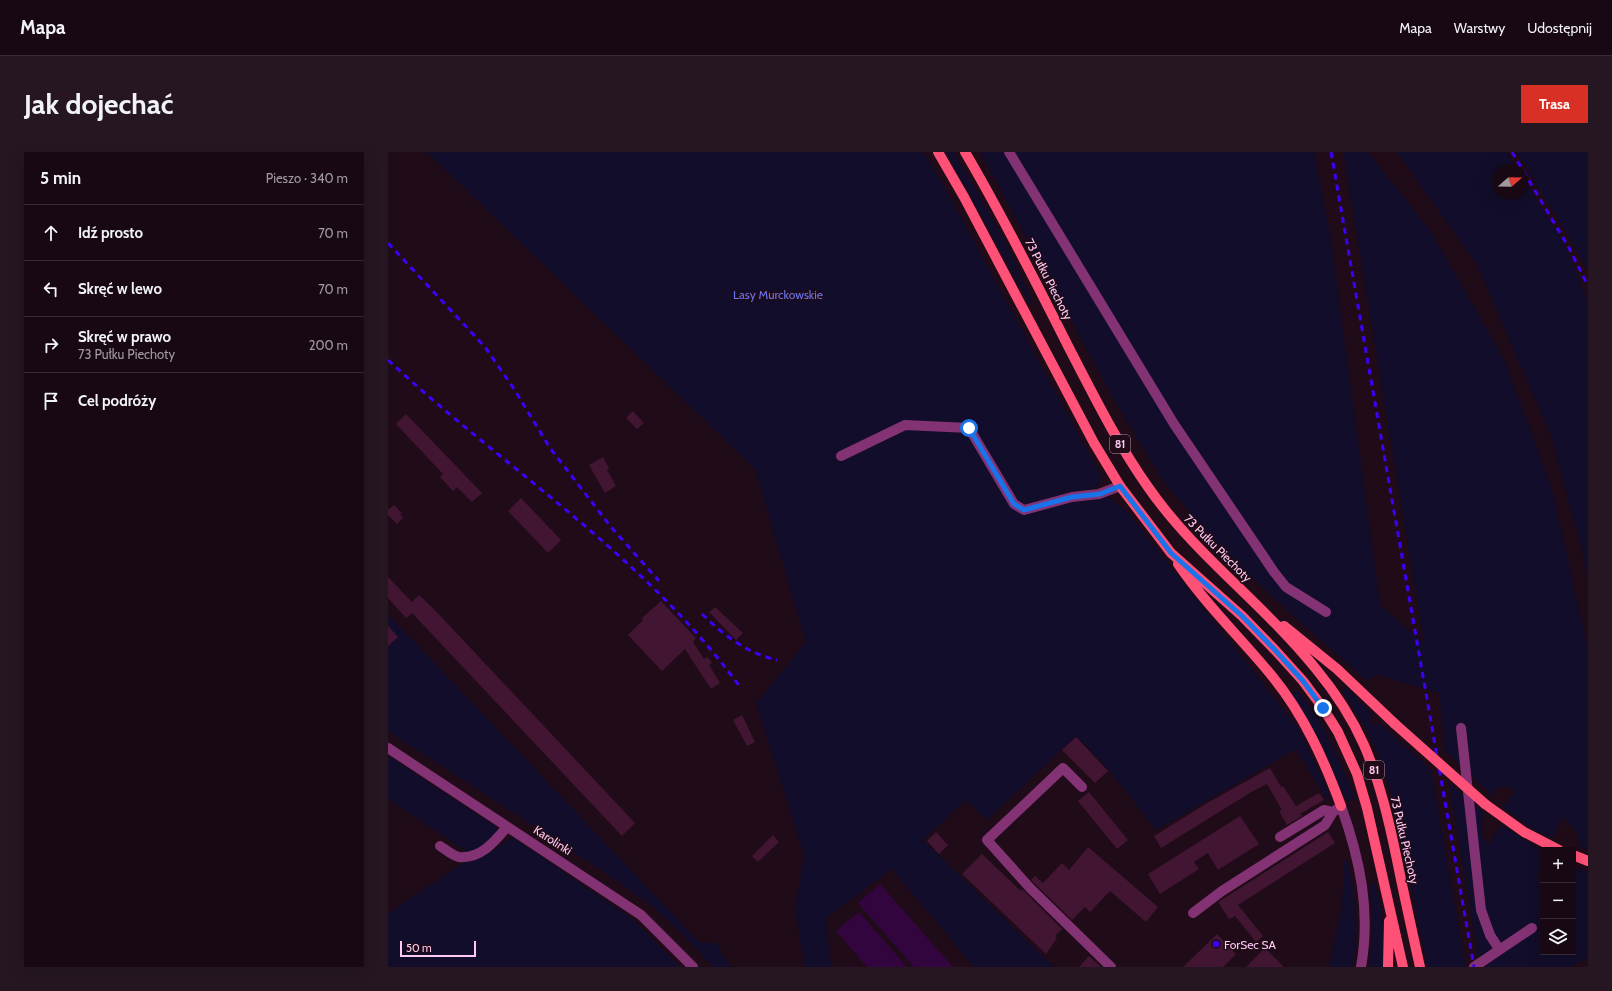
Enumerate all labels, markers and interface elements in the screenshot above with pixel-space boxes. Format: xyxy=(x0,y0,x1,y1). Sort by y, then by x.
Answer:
text: Mapa xyxy=(20,16,66,39)
text: Mapa xyxy=(1399,19,1432,37)
text: Warstwy xyxy=(1454,19,1505,37)
text: Udostępnij xyxy=(1527,19,1592,37)
button: Trasa xyxy=(1521,85,1588,123)
text: Jak dojechać xyxy=(24,87,173,121)
north arrow xyxy=(1492,164,1528,200)
text: 5 min xyxy=(40,168,81,188)
text: Pieszo · 340 m xyxy=(266,170,348,186)
icon: ahead xyxy=(40,222,62,244)
text: Idź prosto xyxy=(78,224,143,242)
text: 70 m xyxy=(318,225,348,241)
street label: 73 Pułku Piechoty xyxy=(1022,236,1076,322)
icon: left xyxy=(40,278,62,300)
text: Skręć w lewo xyxy=(78,280,162,298)
text: 70 m xyxy=(318,281,348,297)
park label: Lasy Murckowskie xyxy=(733,287,823,302)
text: Skręć w prawo xyxy=(78,328,171,346)
icon: right xyxy=(40,334,62,356)
text: 200 m xyxy=(309,337,348,353)
text: 73 Pułku Piechoty xyxy=(78,346,175,362)
icon: arrive xyxy=(40,390,62,412)
text: Cel podróży xyxy=(78,392,156,410)
route start xyxy=(960,419,978,437)
road number: 81 xyxy=(1110,435,1130,453)
street label: 73 Pułku Piechoty xyxy=(1181,511,1255,585)
route end xyxy=(1314,699,1332,717)
road number: 81 xyxy=(1364,761,1384,779)
street label: 73 Pułku Piechoty xyxy=(1388,795,1422,885)
street label: Karolinki xyxy=(531,822,575,858)
map controls xyxy=(1540,847,1576,955)
button: + xyxy=(1540,847,1576,883)
button: − xyxy=(1540,883,1576,919)
button: layers xyxy=(1540,919,1576,955)
place label: ForSec SA xyxy=(1224,937,1276,952)
scale bar xyxy=(400,939,476,958)
marker: ForSec SA xyxy=(1211,939,1221,949)
text: 50 m xyxy=(406,941,432,955)

